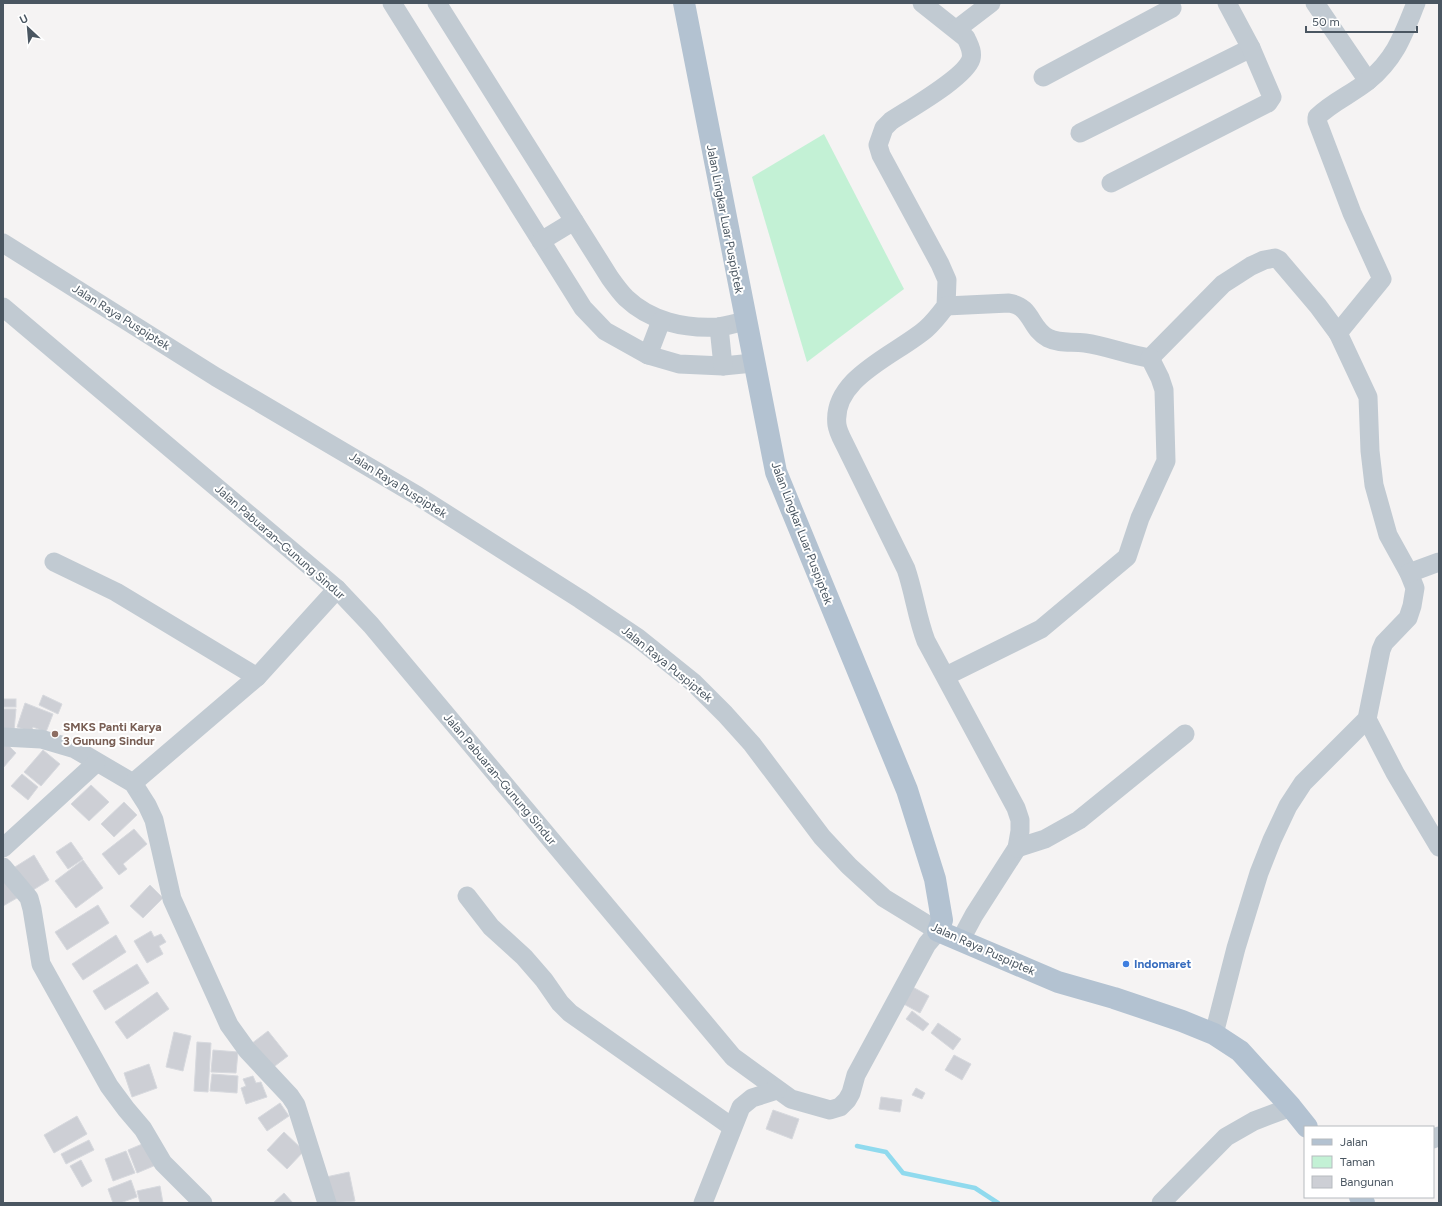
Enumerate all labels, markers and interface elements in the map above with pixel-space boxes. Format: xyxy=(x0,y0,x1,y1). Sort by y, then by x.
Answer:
north arrow xyxy=(8,8,48,48)
scale bar xyxy=(1306,8,1417,34)
text: U xyxy=(18,12,30,27)
text: 50 m xyxy=(1312,15,1340,29)
street label: Jalan Lingkar Luar Puspiptek xyxy=(704,143,746,295)
street label: Jalan Raya Puspiptek xyxy=(70,281,173,353)
street label: Jalan Raya Puspiptek xyxy=(347,449,450,521)
street label: Jalan Lingkar Luar Puspiptek xyxy=(768,460,836,606)
street label: Jalan Pabuaran–Gunung Sindur xyxy=(212,482,348,602)
street label: Jalan Raya Puspiptek xyxy=(619,623,715,705)
street label: Jalan Pabuaran–Gunung Sindur xyxy=(441,710,559,848)
place label: SMKS Panti Karya 3 Gunung Sindur xyxy=(63,720,162,748)
marker: SMKS Panti Karya 3 Gunung Sindur xyxy=(50,729,60,739)
street label: Jalan Raya Puspiptek xyxy=(929,920,1037,978)
place label: Indomaret xyxy=(1134,957,1191,971)
marker: Indomaret xyxy=(1121,959,1131,969)
legend xyxy=(1304,1126,1434,1198)
text: Jalan xyxy=(1340,1135,1368,1149)
text: Taman xyxy=(1340,1155,1375,1169)
text: Bangunan xyxy=(1340,1175,1394,1189)

